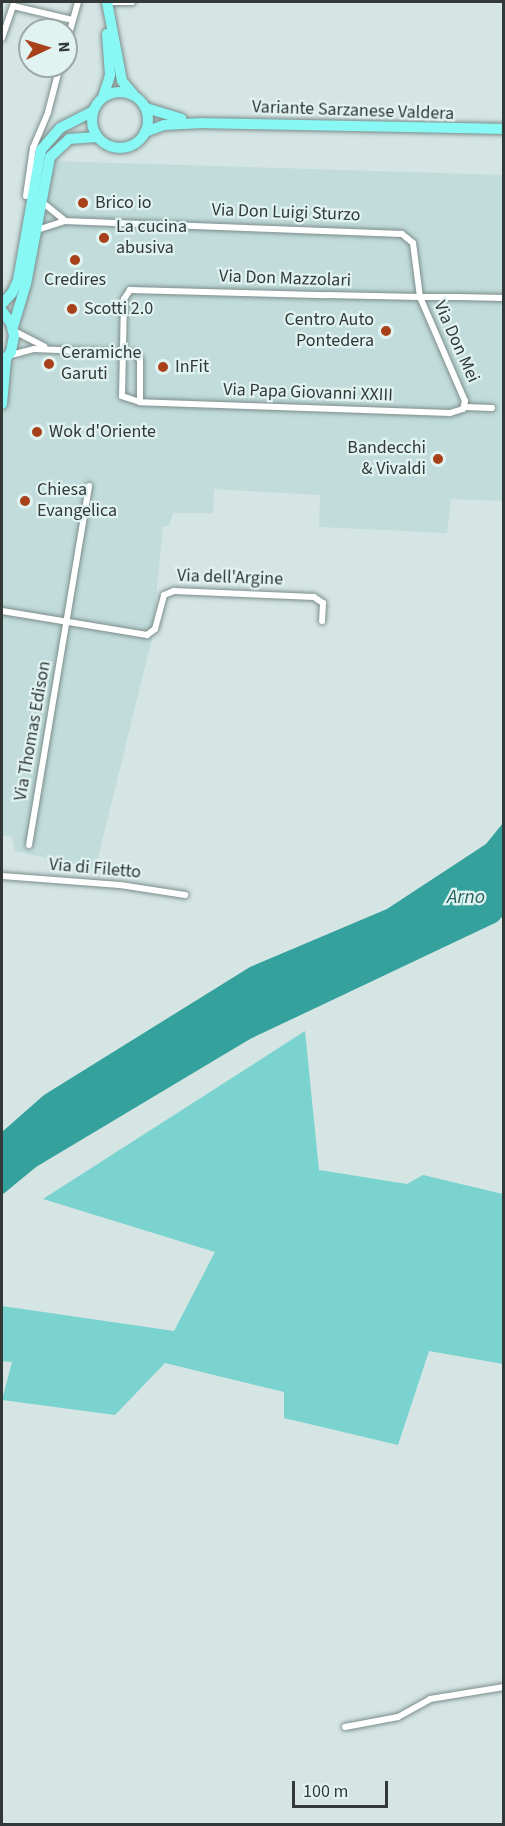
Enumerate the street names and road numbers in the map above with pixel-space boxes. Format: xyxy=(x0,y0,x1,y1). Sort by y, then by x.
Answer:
street label: Variante Sarzanese Valdera xyxy=(252,97,454,125)
street label: Via Don Luigi Sturzo xyxy=(211,200,361,226)
street label: Via Don Mazzolari xyxy=(219,266,351,292)
street label: Via Don Mei xyxy=(428,298,484,386)
street label: Via Papa Giovanni XXIII xyxy=(223,379,393,407)
street label: Via dell'Argine xyxy=(177,565,283,591)
street label: Via Thomas Edison xyxy=(10,659,56,803)
street label: Via di Filetto xyxy=(48,854,142,884)

